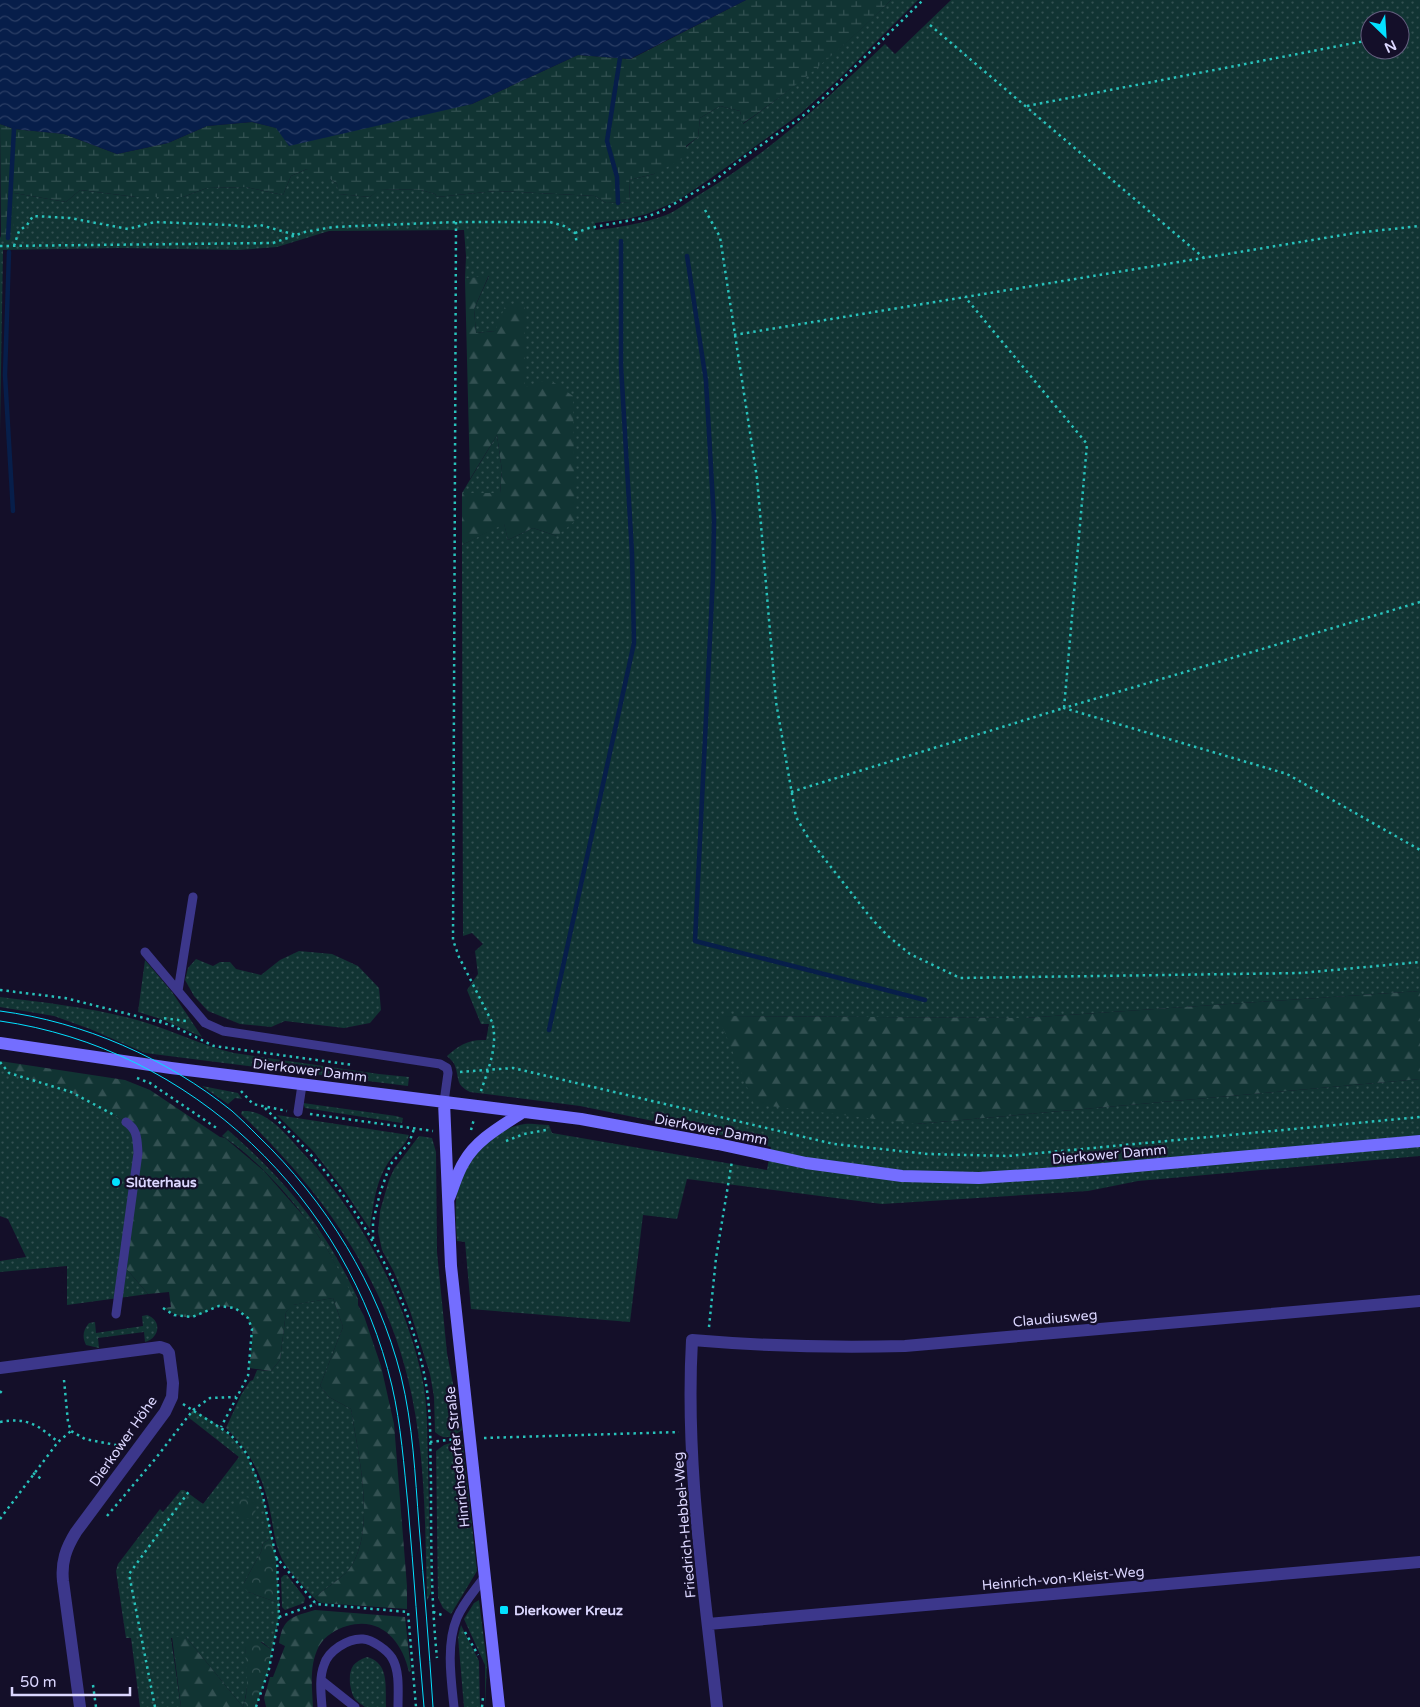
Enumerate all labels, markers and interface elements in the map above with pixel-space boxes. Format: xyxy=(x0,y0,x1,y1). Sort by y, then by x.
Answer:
north arrow xyxy=(1360,10,1410,60)
text: N xyxy=(1382,36,1399,56)
street label: Dierkower Damm xyxy=(252,1055,368,1086)
street label: Dierkower Damm xyxy=(653,1110,769,1149)
street label: Dierkower Damm xyxy=(1051,1141,1167,1168)
place label: Slüterhaus xyxy=(126,1174,197,1191)
marker: Slüterhaus xyxy=(110,1176,122,1188)
street label: Claudiusweg xyxy=(1012,1306,1098,1331)
street label: Hinrichsdorfer Straße xyxy=(442,1385,473,1528)
street label: Dierkower Höhe xyxy=(86,1393,161,1490)
street label: Friedrich-Hebbel-Weg xyxy=(670,1451,699,1599)
street label: Heinrich-von-Kleist-Weg xyxy=(981,1563,1145,1594)
place label: Dierkower Kreuz xyxy=(514,1602,623,1619)
marker: Dierkower Kreuz xyxy=(498,1604,510,1616)
scale bar xyxy=(12,1664,130,1696)
text: 50 m xyxy=(20,1673,57,1691)

